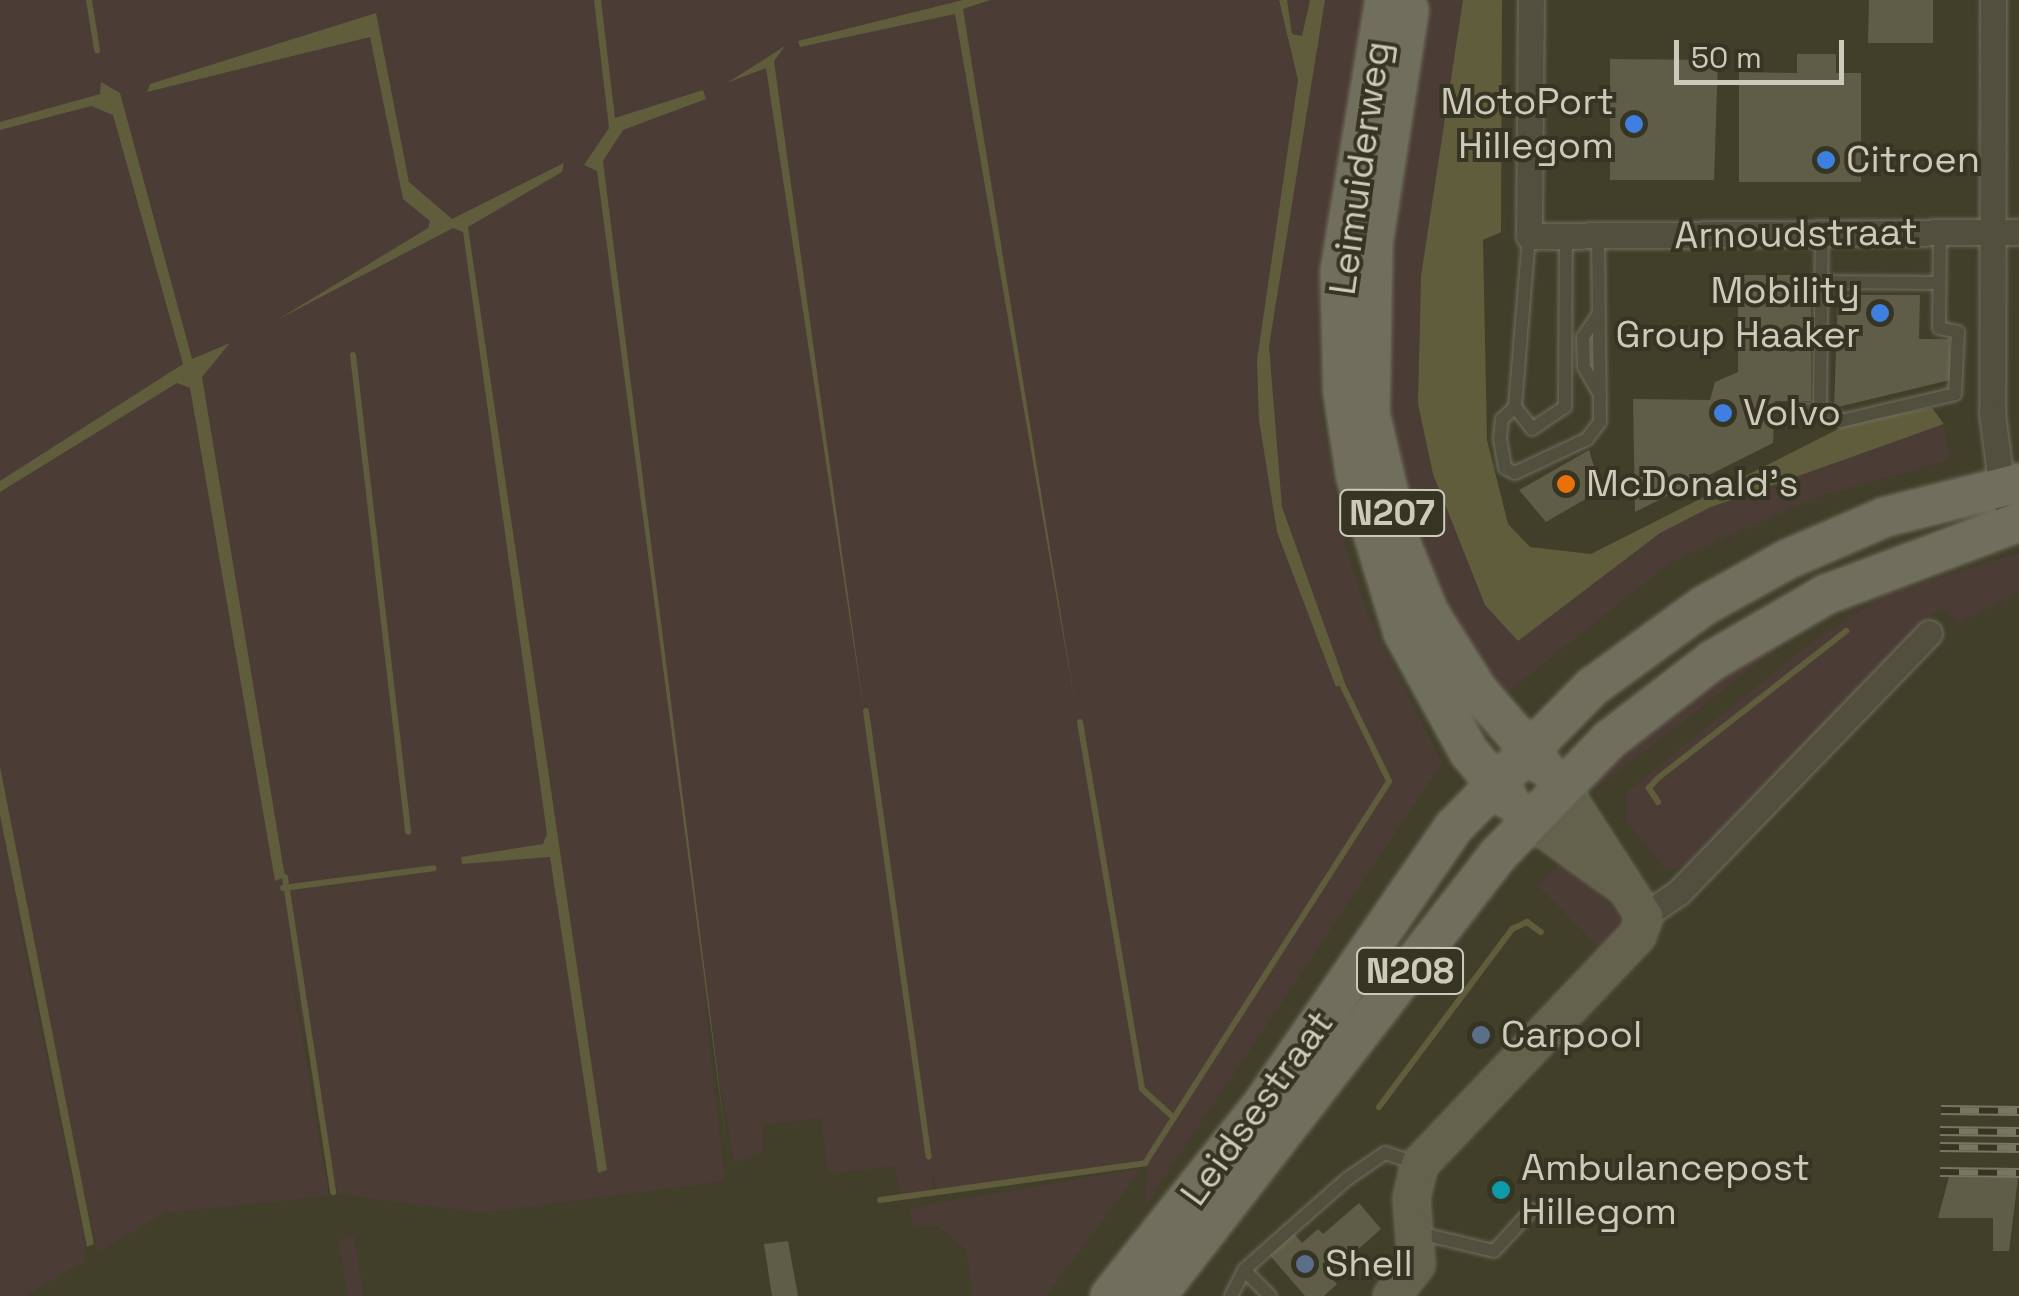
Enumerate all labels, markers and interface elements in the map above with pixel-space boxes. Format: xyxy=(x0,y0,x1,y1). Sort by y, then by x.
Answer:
scale bar xyxy=(1679,20,1849,82)
street label: Leimuiderweg xyxy=(1320,38,1400,298)
text: 50 m xyxy=(1691,38,1762,77)
place label: MotoPort Hillegom xyxy=(1441,79,1614,168)
marker: MotoPort Hillegom xyxy=(1623,113,1645,135)
place label: Citroen xyxy=(1846,137,1980,183)
marker: Citroen xyxy=(1815,149,1837,171)
street label: Arnoudstraat xyxy=(1674,209,1918,259)
place label: Mobility Group Haaker xyxy=(1615,268,1860,358)
marker: Mobility Group Haaker xyxy=(1869,302,1891,324)
place label: Volvo xyxy=(1743,390,1841,436)
marker: Volvo xyxy=(1712,402,1734,424)
place label: McDonald's xyxy=(1586,461,1799,507)
marker: McDonald's xyxy=(1555,473,1577,495)
road number: N207 xyxy=(1337,483,1447,543)
road number: N208 xyxy=(1355,941,1465,1001)
street label: Leidsestraat xyxy=(1171,1002,1343,1214)
place label: Carpool xyxy=(1501,1012,1642,1058)
marker: Carpool xyxy=(1470,1024,1492,1046)
place label: Ambulancepost Hillegom xyxy=(1521,1145,1810,1234)
marker: Ambulancepost Hillegom xyxy=(1490,1179,1512,1201)
place label: Shell xyxy=(1325,1241,1413,1287)
marker: Shell xyxy=(1294,1253,1316,1275)

